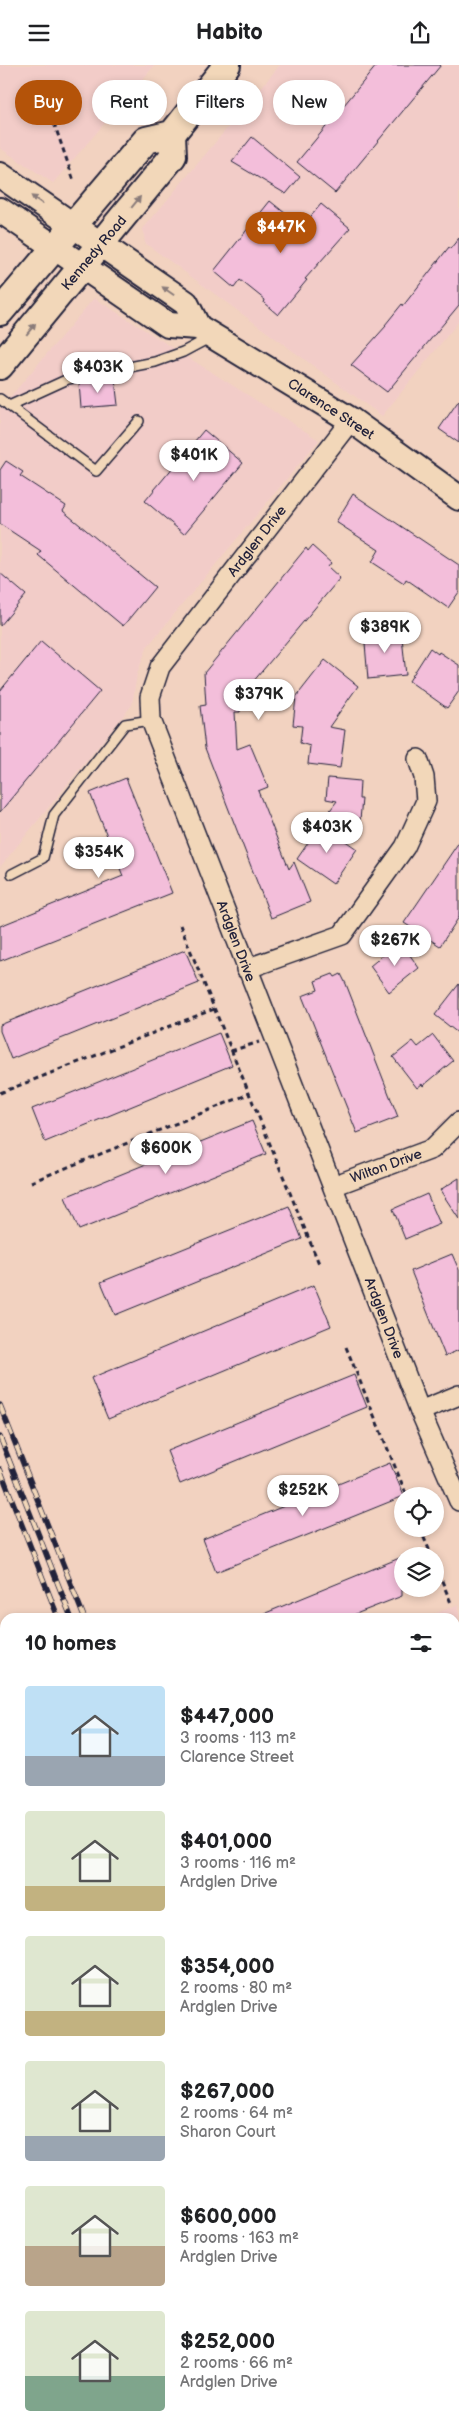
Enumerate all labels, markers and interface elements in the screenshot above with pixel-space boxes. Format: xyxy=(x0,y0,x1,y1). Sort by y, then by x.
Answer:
icon: menu xyxy=(25,19,53,47)
text: Habito xyxy=(196,19,263,46)
icon: share xyxy=(406,19,434,47)
chip: Buy xyxy=(15,80,82,125)
chip: Rent xyxy=(92,80,167,125)
chip: Filters xyxy=(177,80,263,125)
chip: New xyxy=(273,80,345,125)
one-way arrow xyxy=(30,195,43,205)
one-way arrow xyxy=(130,196,141,209)
pin: $447K xyxy=(246,211,316,254)
street label: Kennedy Road xyxy=(58,212,130,294)
text: $447K xyxy=(256,218,306,237)
one-way arrow xyxy=(161,286,175,296)
one-way arrow xyxy=(25,323,37,335)
pin: $403K xyxy=(63,351,133,394)
text: $403K xyxy=(73,358,123,377)
street label: Clarence Street xyxy=(285,375,378,444)
pin: $401K xyxy=(159,439,229,482)
text: $401K xyxy=(170,446,218,465)
street label: Ardglen Drive xyxy=(224,502,290,580)
pin: $389K xyxy=(350,611,420,654)
text: $389K xyxy=(360,618,410,637)
pin: $379K xyxy=(224,679,294,721)
text: $379K xyxy=(235,685,283,704)
pin: $403K xyxy=(292,811,362,854)
text: $403K xyxy=(302,818,352,837)
pin: $354K xyxy=(64,837,134,879)
text: $354K xyxy=(74,843,124,862)
street label: Ardglen Drive xyxy=(213,898,259,984)
pin: $267K xyxy=(360,925,430,967)
text: $267K xyxy=(370,931,420,950)
pin: $600K xyxy=(131,1133,201,1175)
text: $600K xyxy=(140,1139,192,1158)
street label: Wilton Drive xyxy=(348,1145,424,1187)
street label: Ardglen Drive xyxy=(361,1275,407,1361)
pin: $252K xyxy=(268,1475,338,1517)
text: $252K xyxy=(278,1481,328,1500)
map controls xyxy=(394,1487,444,1597)
button: locate xyxy=(394,1487,444,1537)
button: layers xyxy=(394,1547,444,1597)
icon: filters xyxy=(407,1629,435,1657)
text: 10 homes xyxy=(25,1631,116,1656)
text: $447,000 xyxy=(180,1704,274,1729)
icon: home xyxy=(65,1706,125,1766)
text: 3 rooms · 113 m² xyxy=(180,1729,296,1748)
text: Clarence Street xyxy=(180,1748,294,1767)
text: $401,000 xyxy=(180,1829,272,1854)
icon: home xyxy=(65,1831,125,1891)
text: 3 rooms · 116 m² xyxy=(180,1854,296,1873)
text: Ardglen Drive xyxy=(180,1873,278,1892)
text: $354,000 xyxy=(180,1954,275,1979)
icon: home xyxy=(65,1956,125,2016)
text: 2 rooms · 80 m² xyxy=(180,1979,292,1998)
text: Ardglen Drive xyxy=(180,1998,278,2017)
text: $267,000 xyxy=(180,2079,275,2104)
icon: home xyxy=(65,2081,125,2141)
text: 2 rooms · 64 m² xyxy=(180,2104,293,2123)
text: Sharon Court xyxy=(180,2123,276,2142)
text: $600,000 xyxy=(180,2204,277,2229)
icon: home xyxy=(65,2206,125,2266)
text: 5 rooms · 163 m² xyxy=(180,2229,299,2248)
text: Ardglen Drive xyxy=(180,2248,278,2267)
text: $252,000 xyxy=(180,2329,275,2354)
icon: home xyxy=(65,2331,125,2391)
text: 2 rooms · 66 m² xyxy=(180,2354,293,2373)
text: Ardglen Drive xyxy=(180,2373,278,2392)

